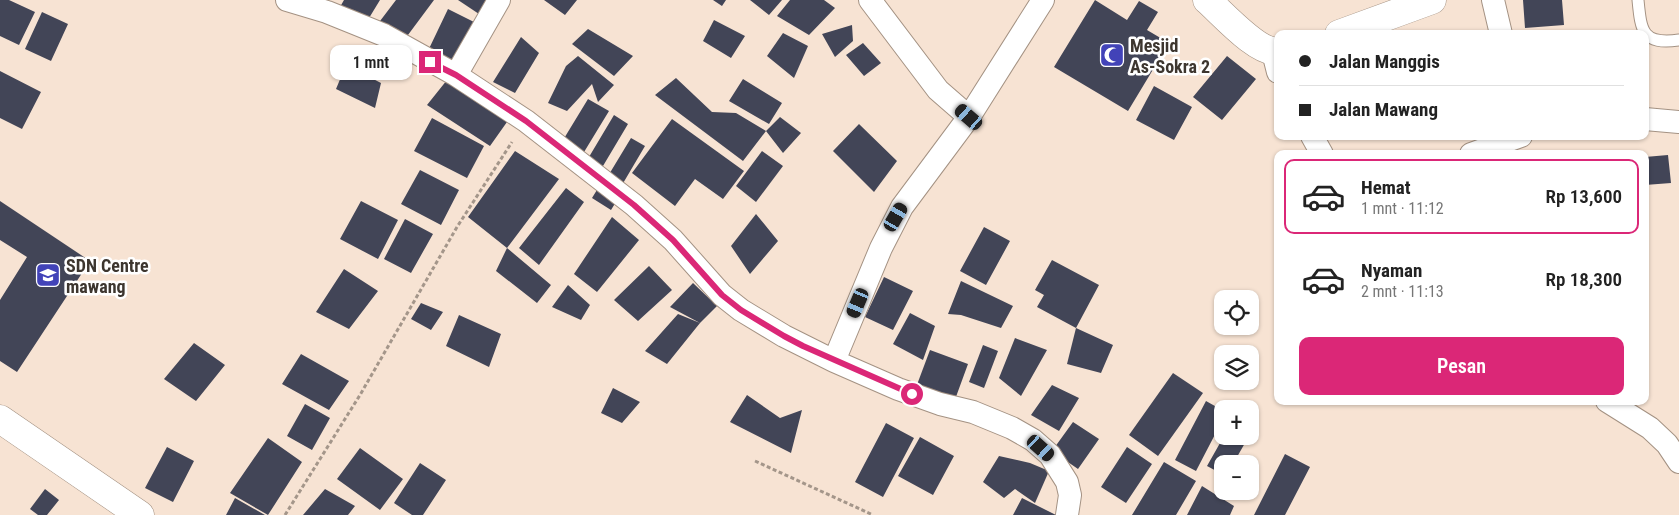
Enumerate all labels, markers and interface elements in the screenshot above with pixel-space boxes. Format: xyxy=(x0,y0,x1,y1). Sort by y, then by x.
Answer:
place label: Mesjid As-Sokra 2 xyxy=(1130,35,1210,77)
mosque icon: Mesjid As-Sokra 2 xyxy=(1099,42,1125,68)
callout: 1 mnt xyxy=(330,44,412,80)
text: Jalan Manggis xyxy=(1329,50,1440,73)
route end xyxy=(419,51,441,73)
text: 1 mnt xyxy=(353,53,389,72)
text: Jalan Mawang xyxy=(1329,98,1438,121)
car xyxy=(952,101,985,133)
icon: car xyxy=(1301,174,1346,219)
text: Hemat xyxy=(1361,176,1411,199)
text: Rp 13,600 xyxy=(1546,185,1622,208)
text: 1 mnt · 11:12 xyxy=(1361,199,1444,218)
car xyxy=(882,200,909,234)
place label: SDN Centre mawang xyxy=(66,255,149,297)
icon: car xyxy=(1301,257,1346,302)
text: Nyaman xyxy=(1361,259,1422,282)
school or university icon: SDN Centre mawang xyxy=(35,262,61,288)
text: Rp 18,300 xyxy=(1546,268,1622,291)
text: 2 mnt · 11:13 xyxy=(1361,282,1444,301)
car xyxy=(845,286,870,320)
map controls xyxy=(1214,290,1259,500)
button: locate xyxy=(1214,290,1259,335)
button: Pesan xyxy=(1299,337,1624,395)
button: layers xyxy=(1214,345,1259,390)
route start xyxy=(901,383,923,405)
button: + xyxy=(1214,400,1259,445)
car xyxy=(1024,432,1057,464)
button: − xyxy=(1214,455,1259,500)

